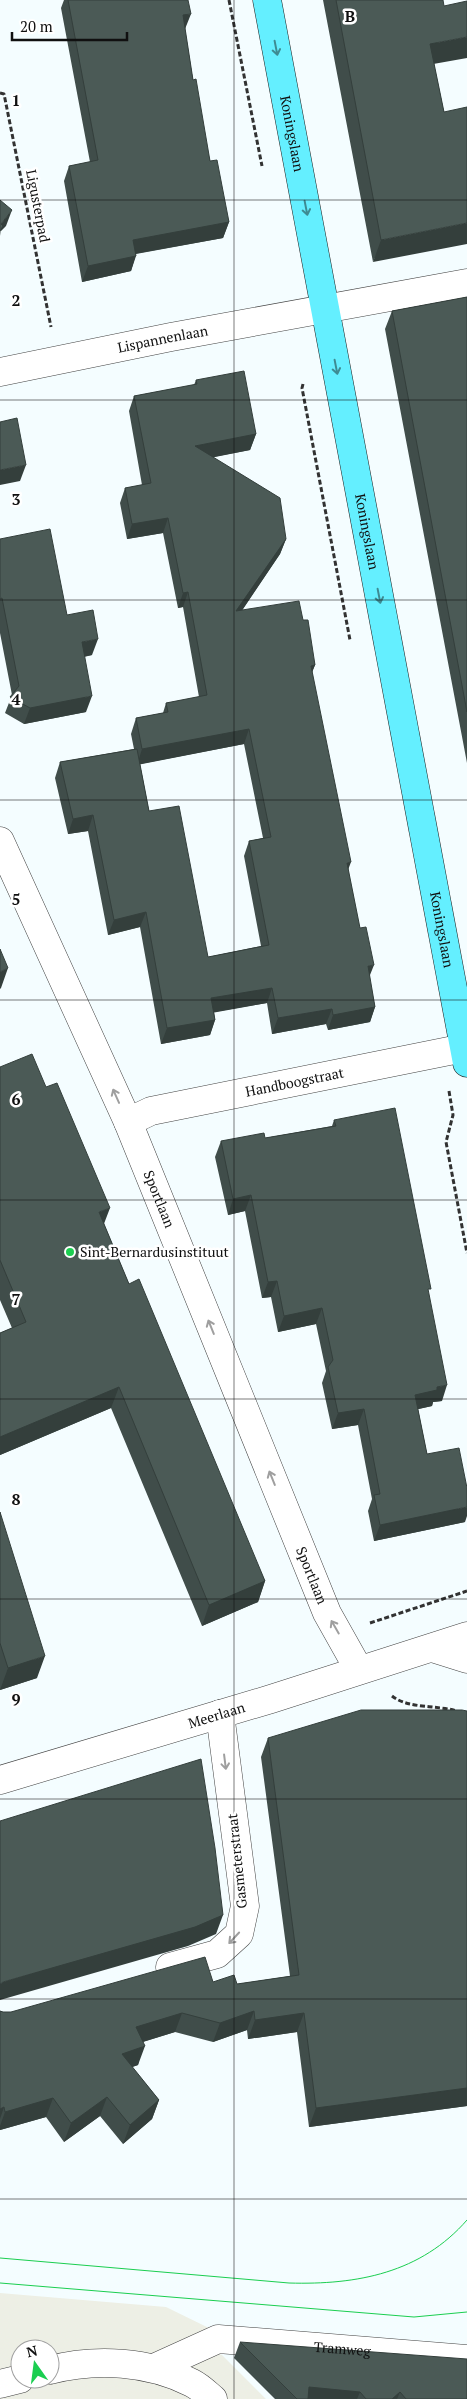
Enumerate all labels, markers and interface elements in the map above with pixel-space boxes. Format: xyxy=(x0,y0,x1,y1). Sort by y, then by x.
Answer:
text: B xyxy=(345,5,355,27)
scale bar xyxy=(12,10,128,42)
text: 20 m xyxy=(20,16,53,36)
one-way arrow xyxy=(272,39,281,55)
text: 1 xyxy=(11,89,21,111)
street label: Koningslaan xyxy=(276,94,309,174)
street label: Ligusterpad xyxy=(22,168,55,244)
one-way arrow xyxy=(302,199,312,215)
text: 2 xyxy=(11,289,21,311)
street label: Lispannenlaan xyxy=(116,320,210,357)
one-way arrow xyxy=(332,359,342,375)
text: 3 xyxy=(11,488,21,510)
street label: Koningslaan xyxy=(351,492,384,572)
one-way arrow xyxy=(375,587,385,603)
text: 4 xyxy=(11,688,21,710)
text: 5 xyxy=(11,888,21,910)
street label: Koningslaan xyxy=(426,890,459,970)
street label: Handboogstraat xyxy=(244,1062,346,1101)
text: 6 xyxy=(11,1088,21,1110)
one-way arrow xyxy=(111,1089,120,1104)
street label: Sportlaan xyxy=(140,1167,180,1231)
place label: Sint-Bernardusinstituut xyxy=(80,1242,230,1261)
marker: Sint-Bernardusinstituut xyxy=(64,1246,76,1258)
text: 7 xyxy=(11,1288,21,1310)
one-way arrow xyxy=(206,1320,215,1335)
one-way arrow xyxy=(266,1471,276,1486)
text: 8 xyxy=(11,1488,21,1510)
street label: Sportlaan xyxy=(292,1544,333,1607)
one-way arrow xyxy=(329,1621,339,1635)
text: 9 xyxy=(11,1688,21,1710)
street label: Meerlaan xyxy=(186,1697,248,1732)
one-way arrow xyxy=(221,1754,231,1770)
street label: Gasmeterstraat xyxy=(222,1812,251,1910)
one-way arrow xyxy=(228,1931,239,1944)
street label: Tramweg xyxy=(313,2337,372,2360)
north arrow xyxy=(10,2339,60,2389)
text: N xyxy=(24,2340,40,2361)

